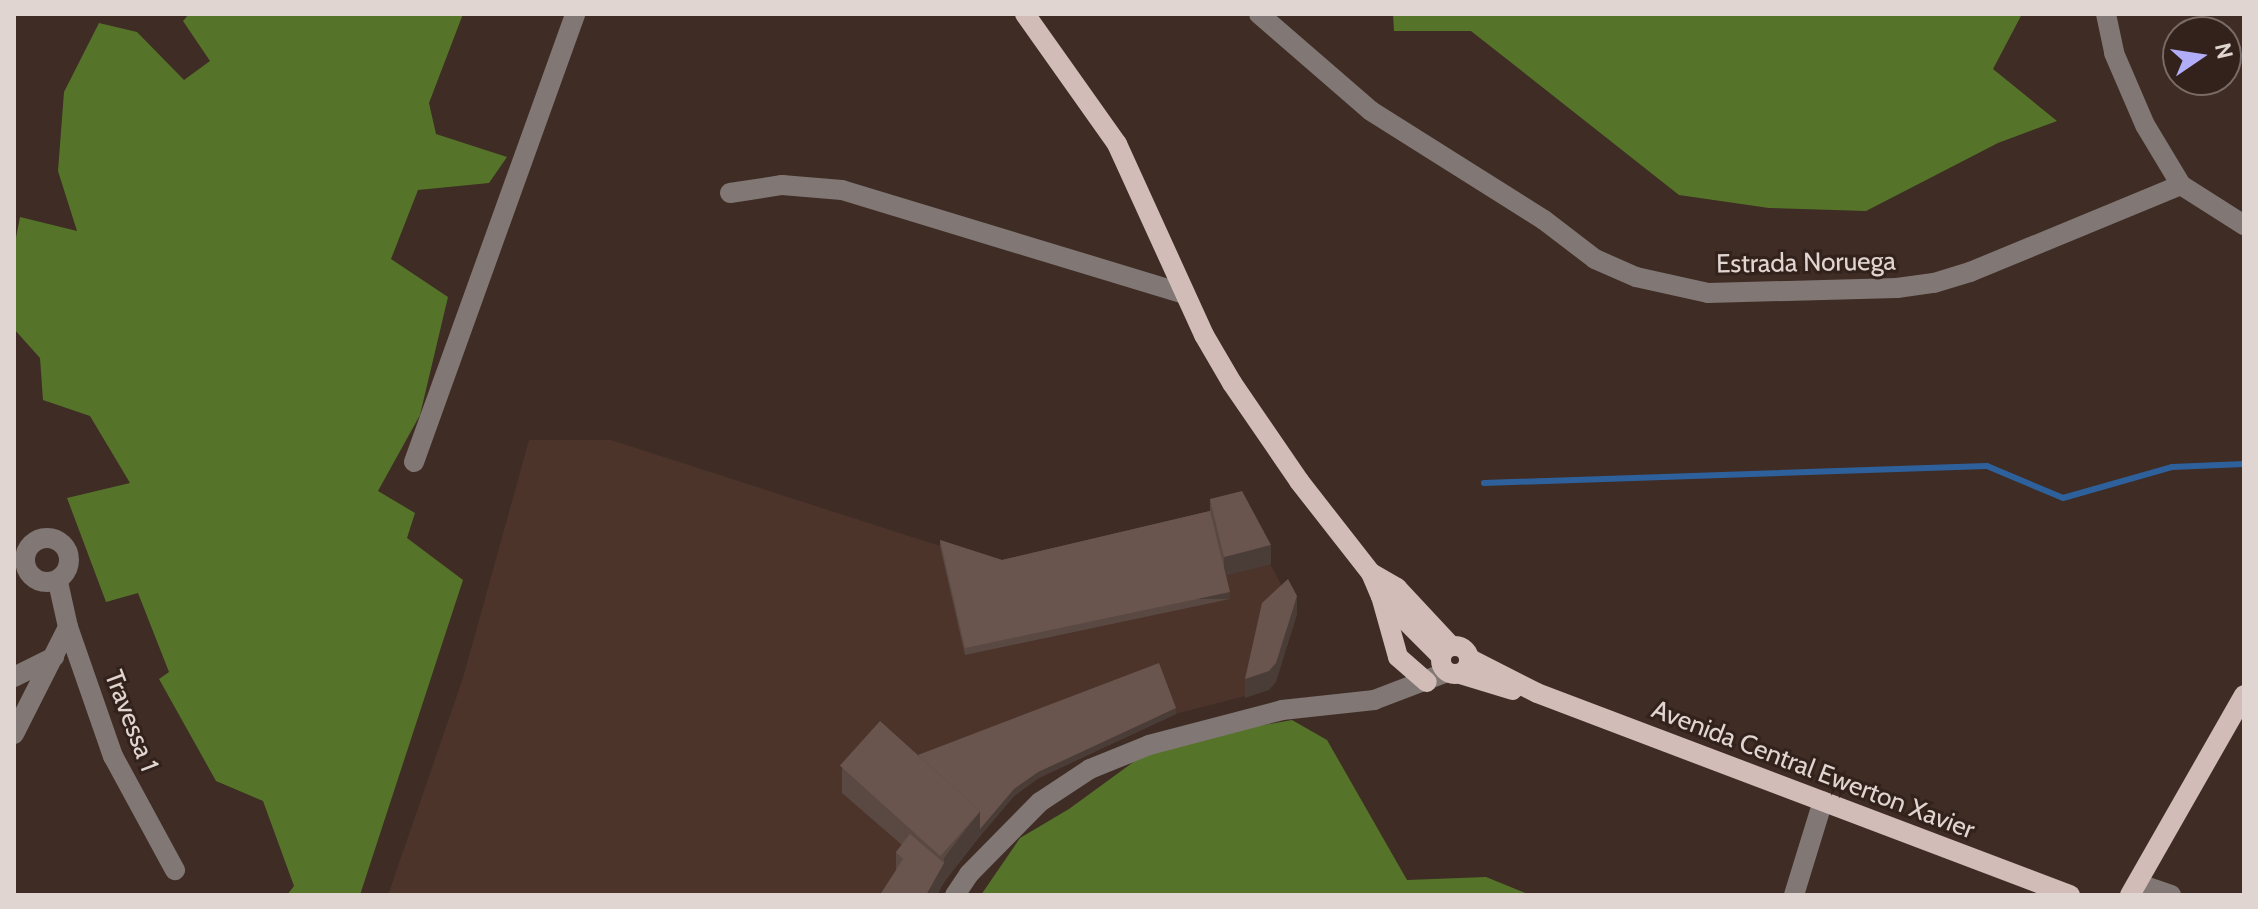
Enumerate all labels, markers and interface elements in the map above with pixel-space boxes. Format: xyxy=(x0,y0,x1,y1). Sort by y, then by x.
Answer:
north arrow xyxy=(2162,16,2242,96)
text: N xyxy=(2209,40,2239,62)
street label: Estrada Noruega xyxy=(1716,246,1896,280)
street label: Travessa 1 xyxy=(97,666,165,776)
street label: Avenida Central Ewerton Xavier xyxy=(1647,694,1979,846)

